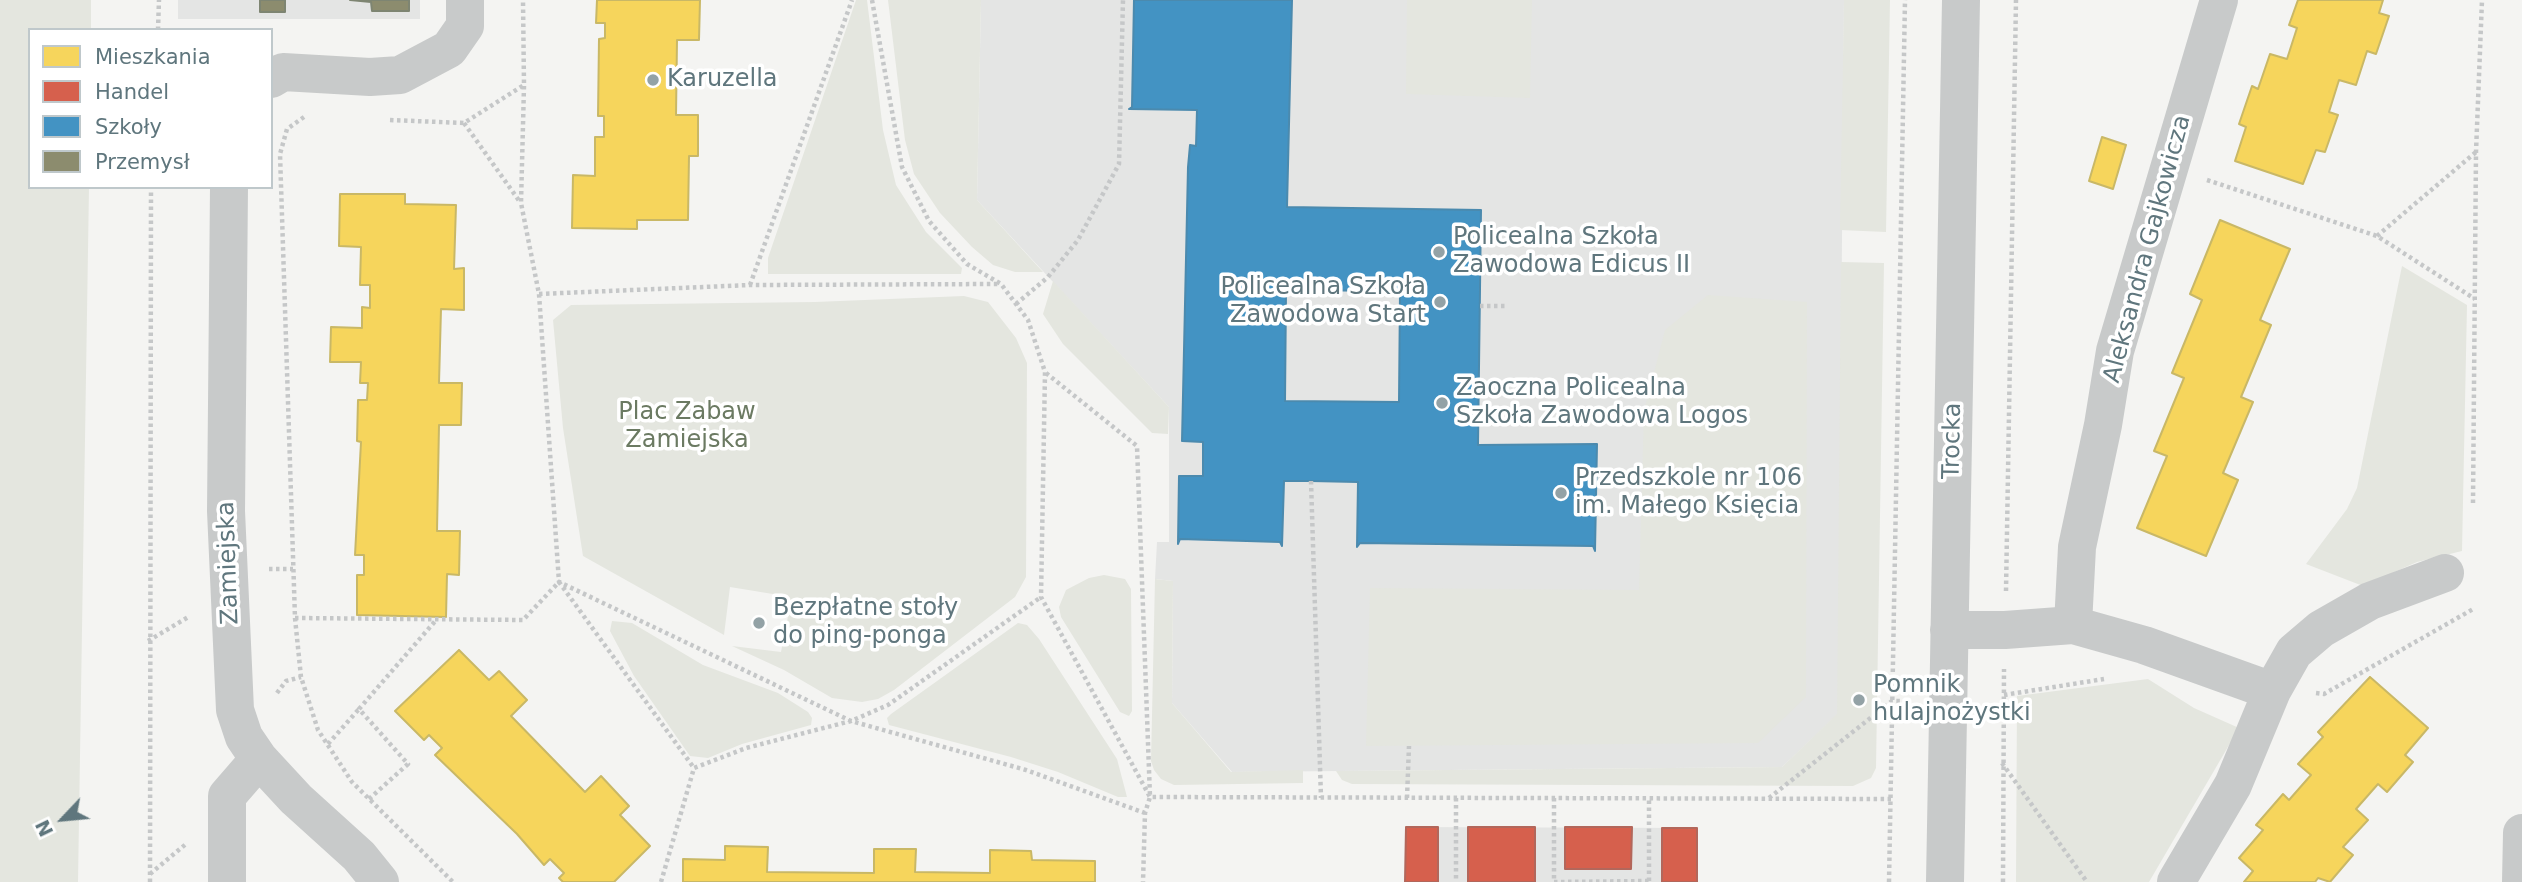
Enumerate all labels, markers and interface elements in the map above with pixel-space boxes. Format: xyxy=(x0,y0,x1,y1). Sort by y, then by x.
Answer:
legend xyxy=(28,28,273,189)
text: Mieszkania xyxy=(95,45,211,69)
place label: Karuzella xyxy=(667,66,778,94)
marker: Karuzella xyxy=(645,72,661,88)
text: Handel xyxy=(95,80,169,104)
street label: Aleksandra Gajkowicza xyxy=(2098,112,2198,386)
text: Szkoły xyxy=(95,115,162,139)
text: Przemysł xyxy=(95,150,190,174)
place label: Policealna Szkoła Zawodowa Edicus II xyxy=(1453,224,1690,280)
marker: Policealna Szkoła Zawodowa Edicus II xyxy=(1431,244,1447,260)
place label: Policealna Szkoła Zawodowa Start xyxy=(1220,274,1426,330)
marker: Policealna Szkoła Zawodowa Start xyxy=(1432,294,1448,310)
place label: Zaoczna Policealna Szkoła Zawodowa Logos xyxy=(1456,375,1748,431)
marker: Zaoczna Policealna Szkoła Zawodowa Logos xyxy=(1434,395,1450,411)
park label: Plac Zabaw Zamiejska xyxy=(618,399,756,455)
street label: Trocka xyxy=(1938,402,1968,480)
place label: Przedszkole nr 106 im. Małego Księcia xyxy=(1575,465,1802,521)
marker: Przedszkole nr 106 im. Małego Księcia xyxy=(1553,485,1569,501)
street label: Zamiejska xyxy=(212,501,246,625)
place label: Bezpłatne stoły do ping-ponga xyxy=(773,595,958,651)
marker: Bezpłatne stoły do ping-ponga xyxy=(751,615,767,631)
place label: Pomnik hulajnożystki xyxy=(1873,672,2031,728)
marker: Pomnik hulajnożystki xyxy=(1851,692,1867,708)
north arrow xyxy=(28,784,98,854)
text: N xyxy=(31,816,57,840)

